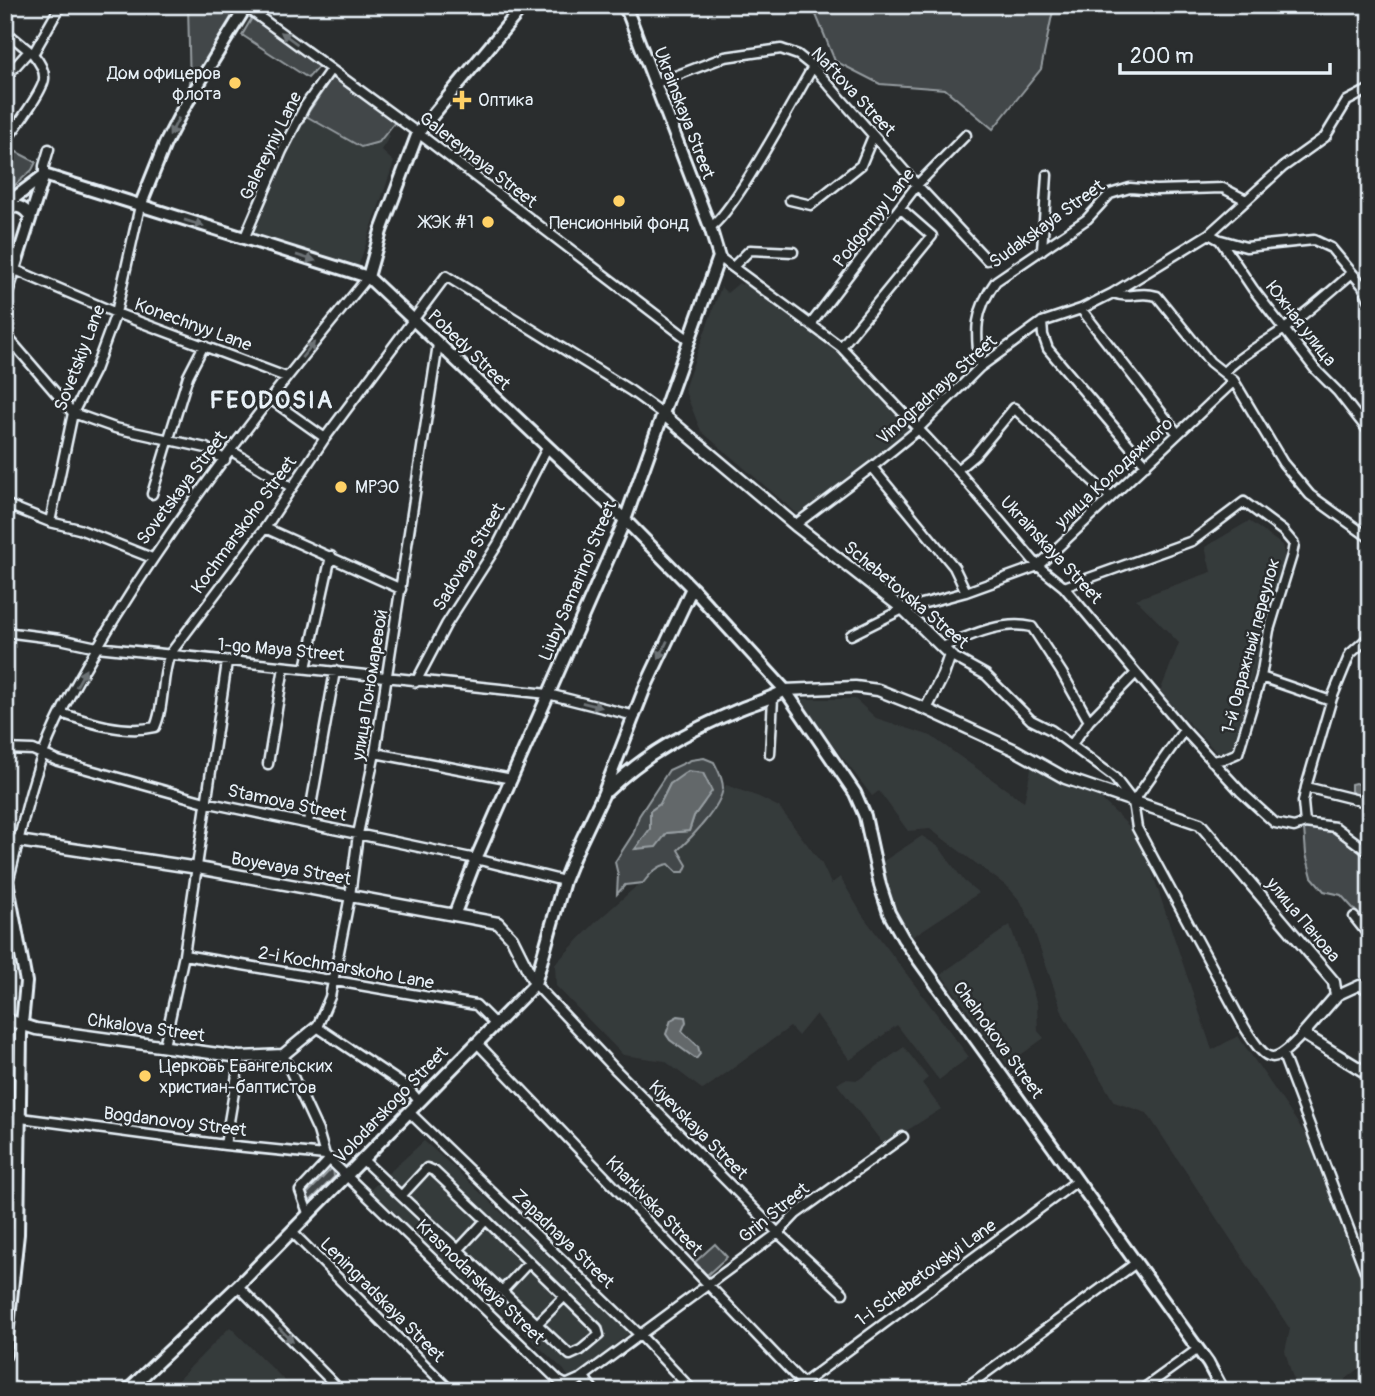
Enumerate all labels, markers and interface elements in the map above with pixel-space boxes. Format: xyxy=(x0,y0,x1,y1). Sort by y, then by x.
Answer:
one-way arrow xyxy=(279,31,298,45)
scale bar xyxy=(1120,32,1330,76)
street label: Naftova Street xyxy=(806,42,901,142)
text: 200 m xyxy=(1130,43,1194,70)
street label: Ukrainskaya Street xyxy=(648,44,720,183)
place label: Дом офицеров флота xyxy=(106,62,221,106)
marker: Дом офицеров флота xyxy=(227,75,243,91)
street label: Galereyniy Lane xyxy=(235,88,307,204)
place label: Оптика xyxy=(478,89,533,112)
marker: Оптика xyxy=(452,90,472,110)
street label: Galereynaya Street xyxy=(414,107,542,214)
one-way arrow xyxy=(168,117,179,137)
street label: Podgornyy Lane xyxy=(828,164,920,272)
street label: Sudakskaya Street xyxy=(985,174,1110,274)
marker: Пенсионный фонд xyxy=(611,193,627,209)
place label: ЖЭК #1 xyxy=(417,211,474,234)
place label: Пенсионный фонд xyxy=(549,212,689,235)
marker: ЖЭК #1 xyxy=(480,214,496,230)
one-way arrow xyxy=(184,219,205,229)
one-way arrow xyxy=(295,253,316,264)
street label: Южная улица xyxy=(1261,277,1341,371)
street label: Konechnyy Lane xyxy=(131,293,255,357)
street label: Sovetskiy Lane xyxy=(49,302,111,414)
street label: Pobedy Street xyxy=(423,305,516,396)
street label: Vinogradnaya Street xyxy=(872,329,1002,450)
one-way arrow xyxy=(300,342,315,359)
district label: FEODOSIA xyxy=(210,386,334,415)
street label: улица Колодяжного xyxy=(1049,412,1178,534)
street label: Sovetskaya Street xyxy=(132,426,233,550)
street label: Kochmarskoho Street xyxy=(186,451,302,598)
place label: МРЭО xyxy=(355,476,399,499)
marker: МРЭО xyxy=(333,479,349,495)
street label: Ukrainskaya Street xyxy=(995,491,1108,609)
street label: Liuby Samarinoi Street xyxy=(534,497,622,664)
street label: Sadovaya Street xyxy=(428,498,511,615)
street label: Schebetovska Street xyxy=(839,536,974,655)
street label: 1-й Овражный переулок xyxy=(1217,556,1285,736)
street label: улица Пономаревой xyxy=(347,608,393,763)
street label: 1-go Maya Street xyxy=(217,633,346,667)
one-way arrow xyxy=(657,640,669,660)
one-way arrow xyxy=(75,668,87,687)
one-way arrow xyxy=(581,700,603,711)
street label: Stamova Street xyxy=(225,779,349,827)
street label: Boyevaya Street xyxy=(229,847,354,891)
street label: улица Панова xyxy=(1260,872,1345,967)
street label: 2-i Kochmarskoho Lane xyxy=(256,941,436,995)
street label: Chelnokova Street xyxy=(948,977,1049,1104)
street label: Chkalova Street xyxy=(86,1008,207,1048)
street label: Volodarskogo Street xyxy=(329,1041,454,1169)
place label: Церковь Евангельских христиан-баптистов xyxy=(159,1055,333,1099)
marker: Церковь Евангельских христиан-баптистов xyxy=(137,1068,153,1084)
street label: Kiyevskaya Street xyxy=(643,1075,753,1185)
street label: Bogdanovoy Street xyxy=(102,1102,249,1142)
street label: Kharkivska Street xyxy=(601,1151,708,1261)
street label: Grin Street xyxy=(734,1177,815,1248)
street label: Zapadnaya Street xyxy=(507,1184,620,1294)
street label: 1-i Schebetovskyi Lane xyxy=(851,1214,1001,1332)
street label: Krasnodarskaya Street xyxy=(411,1215,550,1350)
street label: Leningradskaya Street xyxy=(315,1233,450,1368)
one-way arrow xyxy=(277,1326,294,1343)

